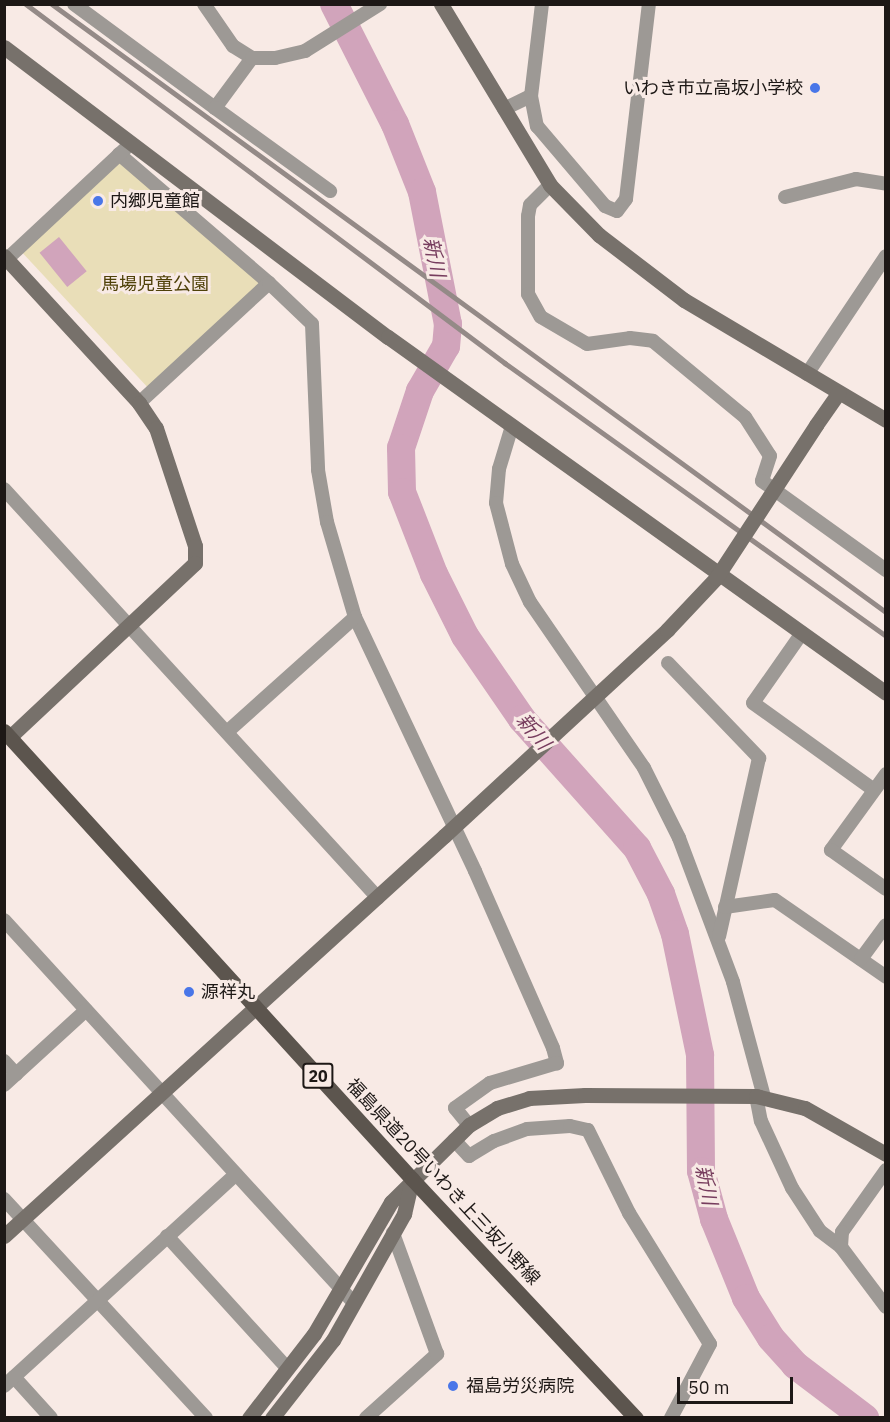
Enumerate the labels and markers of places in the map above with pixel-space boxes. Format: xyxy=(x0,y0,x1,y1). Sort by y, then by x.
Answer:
place label: いわき市立高坂小学校 xyxy=(623,77,803,99)
marker: いわき市立高坂小学校 xyxy=(808,81,822,95)
place label: 内郷児童館 xyxy=(110,190,200,212)
marker: 内郷児童館 xyxy=(91,194,105,208)
place label: 源祥丸 xyxy=(201,981,255,1003)
marker: 源祥丸 xyxy=(182,985,196,999)
place label: 福島労災病院 xyxy=(466,1375,574,1397)
marker: 福島労災病院 xyxy=(444,1377,462,1395)

